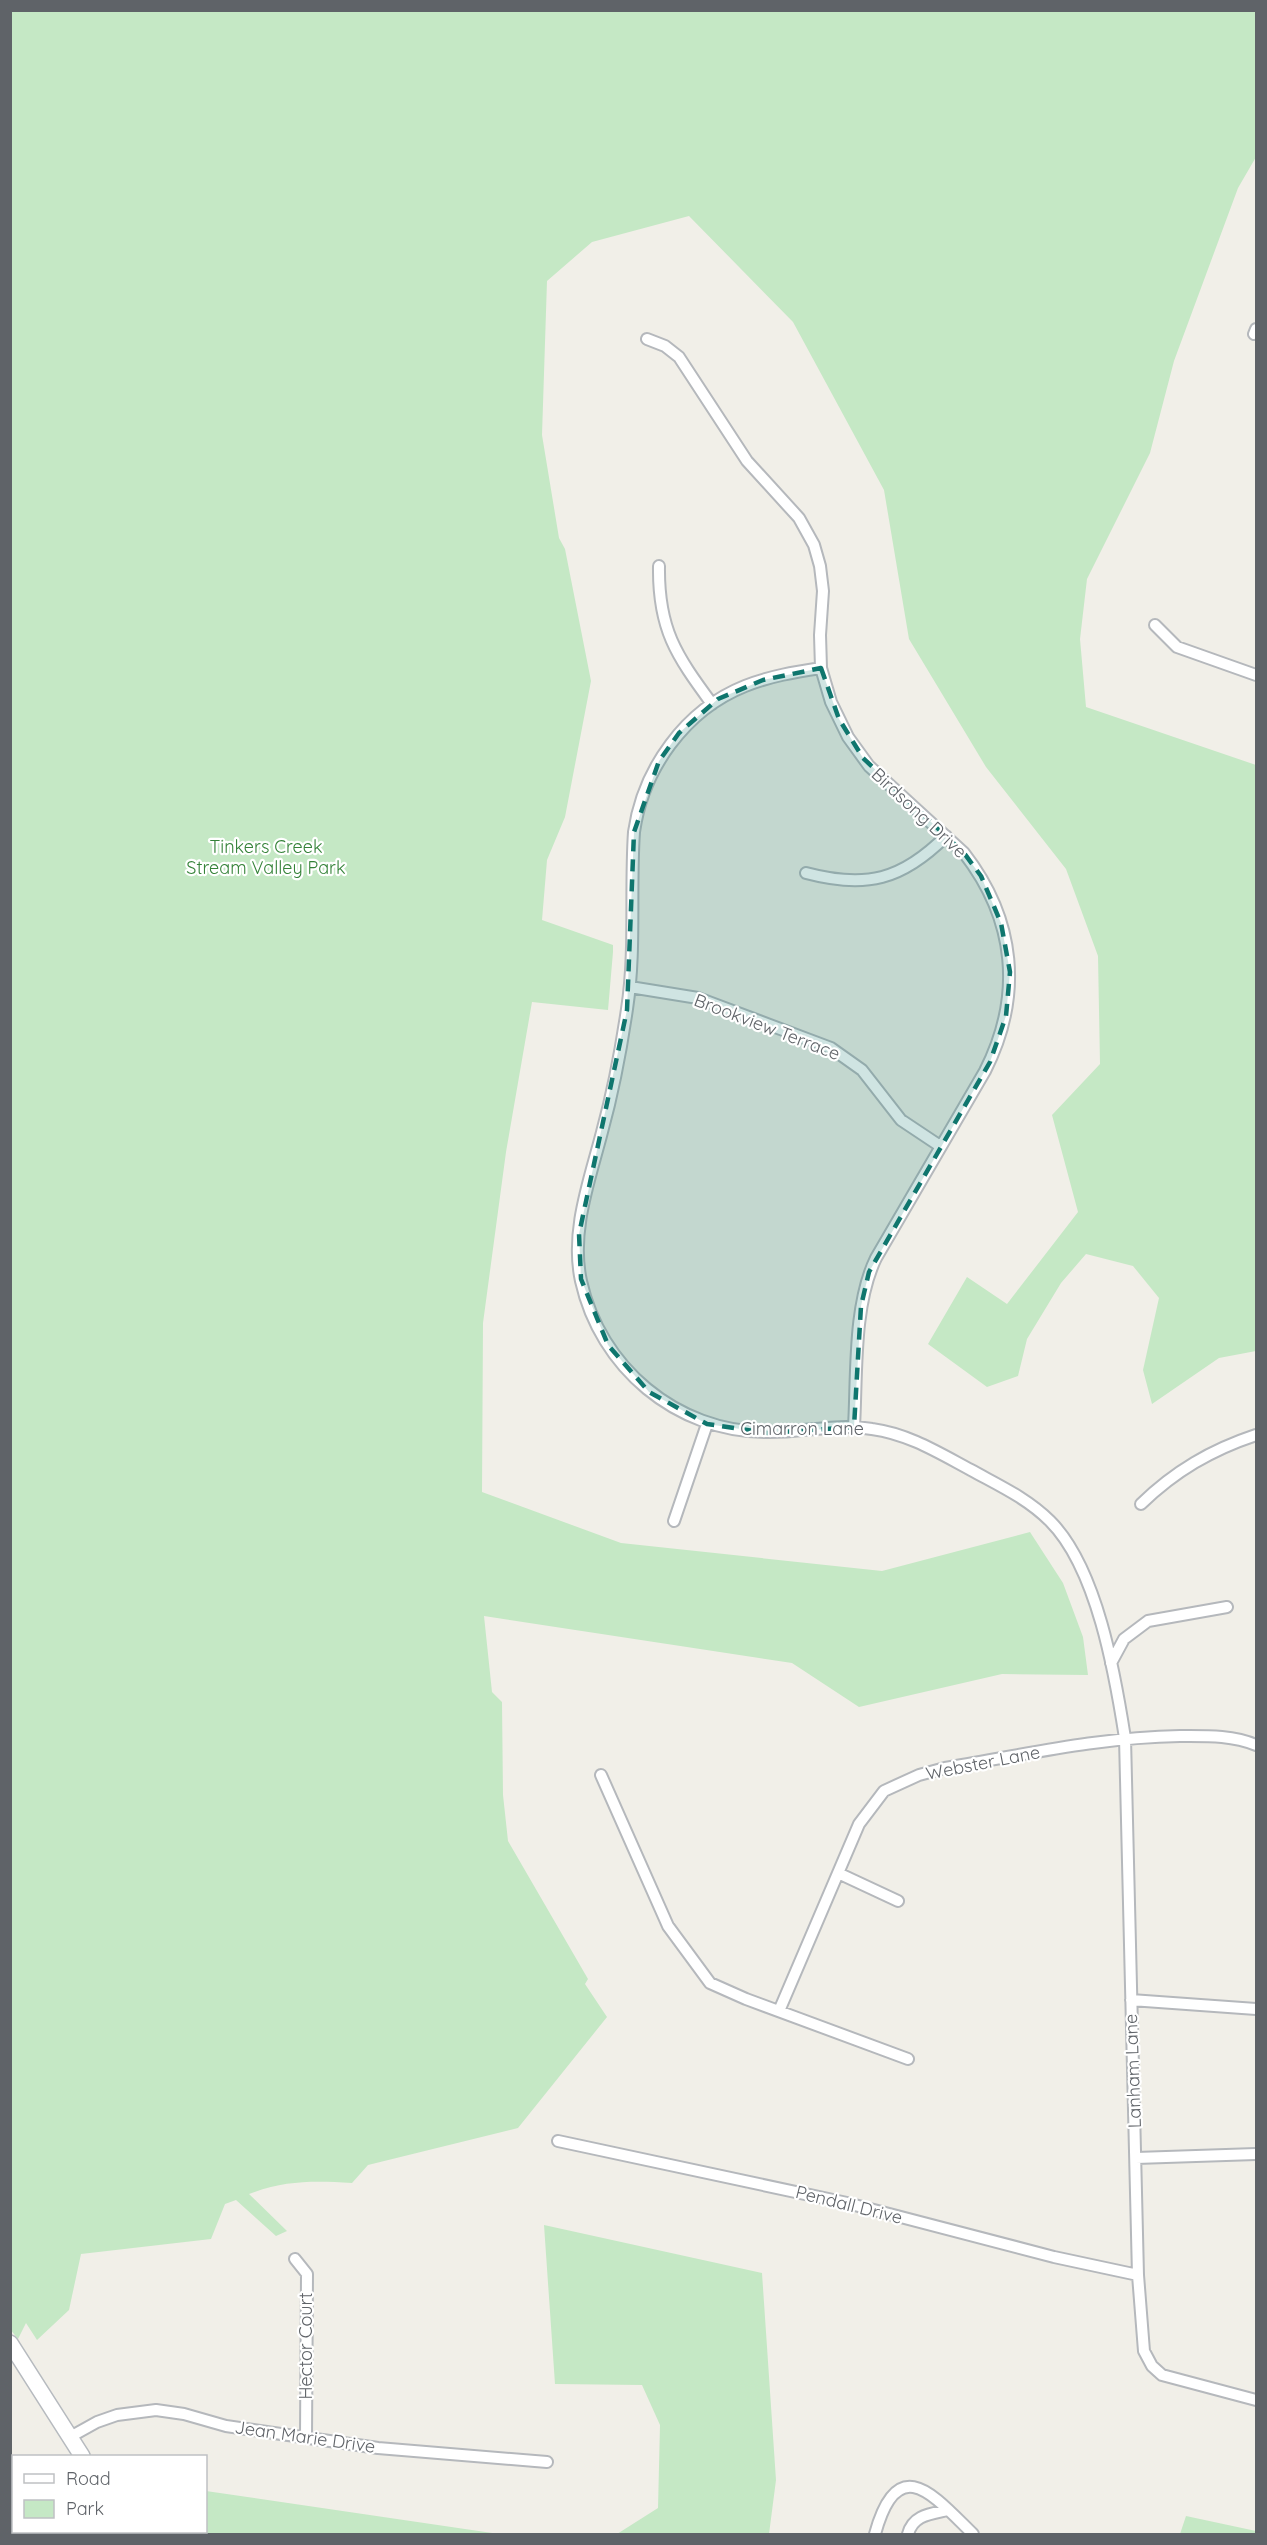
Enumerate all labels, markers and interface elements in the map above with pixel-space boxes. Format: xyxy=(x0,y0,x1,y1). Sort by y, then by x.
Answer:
street label: Birdsong Drive xyxy=(867,763,972,863)
park label: Tinkers Creek Stream Valley Park xyxy=(186,835,346,879)
street label: Brookview Terrace xyxy=(691,988,843,1065)
street label: Cimarron Lane xyxy=(740,1417,864,1440)
street label: Webster Lane xyxy=(924,1740,1042,1785)
street label: Lanham Lane xyxy=(1119,2013,1146,2129)
street label: Pendall Drive xyxy=(793,2180,905,2229)
street label: Hector Court xyxy=(294,2292,317,2400)
street label: Jean Marie Drive xyxy=(233,2415,377,2458)
legend xyxy=(12,2455,207,2533)
text: Road xyxy=(66,2467,111,2490)
text: Park xyxy=(66,2497,104,2520)

